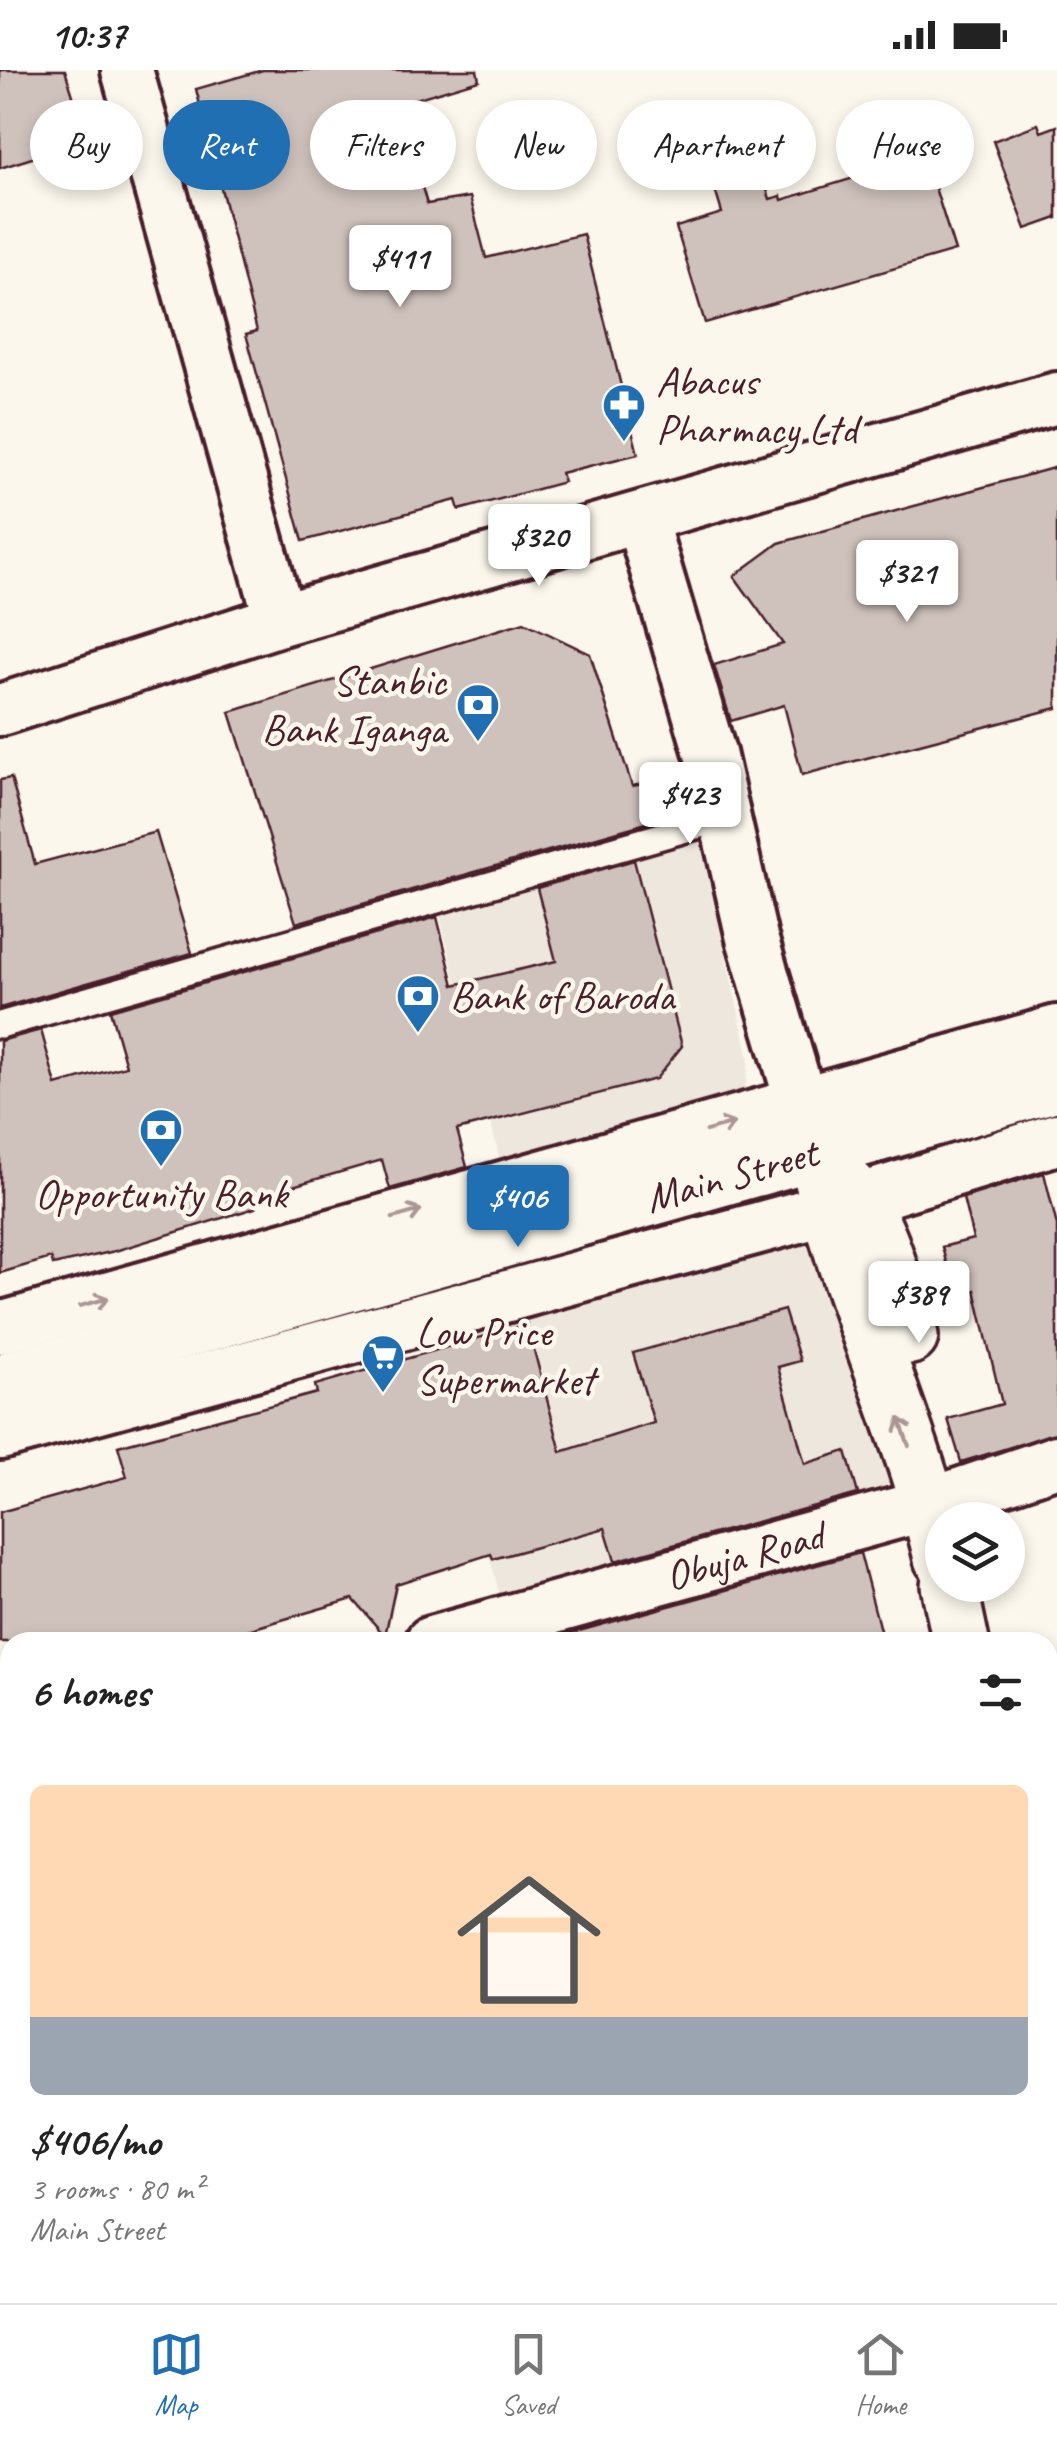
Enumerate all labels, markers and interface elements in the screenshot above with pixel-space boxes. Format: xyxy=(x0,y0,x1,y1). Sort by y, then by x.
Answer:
text: 10:37 xyxy=(50,12,126,59)
chip: Buy xyxy=(30,100,143,190)
chip: Rent xyxy=(163,100,290,190)
chip: Filters xyxy=(310,100,456,190)
chip: New xyxy=(476,100,597,190)
chip: Apartment xyxy=(617,100,816,190)
chip: House xyxy=(836,100,974,190)
pin: $411 xyxy=(341,225,459,310)
text: $411 xyxy=(371,237,429,278)
place label: Abacus Pharmacy Ltd xyxy=(656,355,863,456)
pharmacy icon: Abacus Pharmacy Ltd xyxy=(601,382,647,443)
pin: $320 xyxy=(480,504,598,589)
text: $320 xyxy=(510,516,568,557)
pin: $321 xyxy=(848,540,966,625)
text: $321 xyxy=(878,552,936,593)
place label: Stanbic Bank Iganga xyxy=(262,655,450,756)
bank icon: Stanbic Bank Iganga xyxy=(455,682,501,743)
pin: $423 xyxy=(631,762,749,847)
text: $423 xyxy=(661,774,719,815)
place label: Bank of Baroda xyxy=(450,970,677,1023)
bank icon: Bank of Baroda xyxy=(395,973,441,1034)
bank icon: Opportunity Bank xyxy=(138,1107,184,1168)
one-way arrow xyxy=(704,1117,735,1135)
street label: Main Street xyxy=(639,1125,827,1225)
pin: $406 xyxy=(459,1165,577,1250)
place label: Opportunity Bank xyxy=(35,1168,290,1221)
text: $406 xyxy=(489,1177,547,1218)
one-way arrow xyxy=(391,1204,422,1223)
pin: $389 xyxy=(860,1261,978,1346)
text: $389 xyxy=(890,1273,948,1314)
one-way arrow xyxy=(78,1291,109,1310)
place label: Low Price Supermarket xyxy=(416,1306,600,1407)
supermarket icon: Low Price Supermarket xyxy=(360,1333,406,1394)
one-way arrow xyxy=(894,1417,912,1448)
map controls xyxy=(925,1502,1025,1602)
button: layers xyxy=(925,1502,1025,1602)
street label: Obuja Road xyxy=(659,1507,835,1602)
icon: filters xyxy=(973,1665,1028,1720)
text: 6 homes xyxy=(30,1666,149,1719)
icon: home xyxy=(439,1850,619,2030)
text: $406/mo xyxy=(30,2115,160,2168)
text: 3 rooms · 80 m² xyxy=(30,2168,203,2209)
text: Main Street xyxy=(30,2209,164,2250)
tab: Map xyxy=(149,2327,204,2422)
tab: Saved xyxy=(501,2327,556,2422)
tab: Home xyxy=(853,2327,908,2422)

